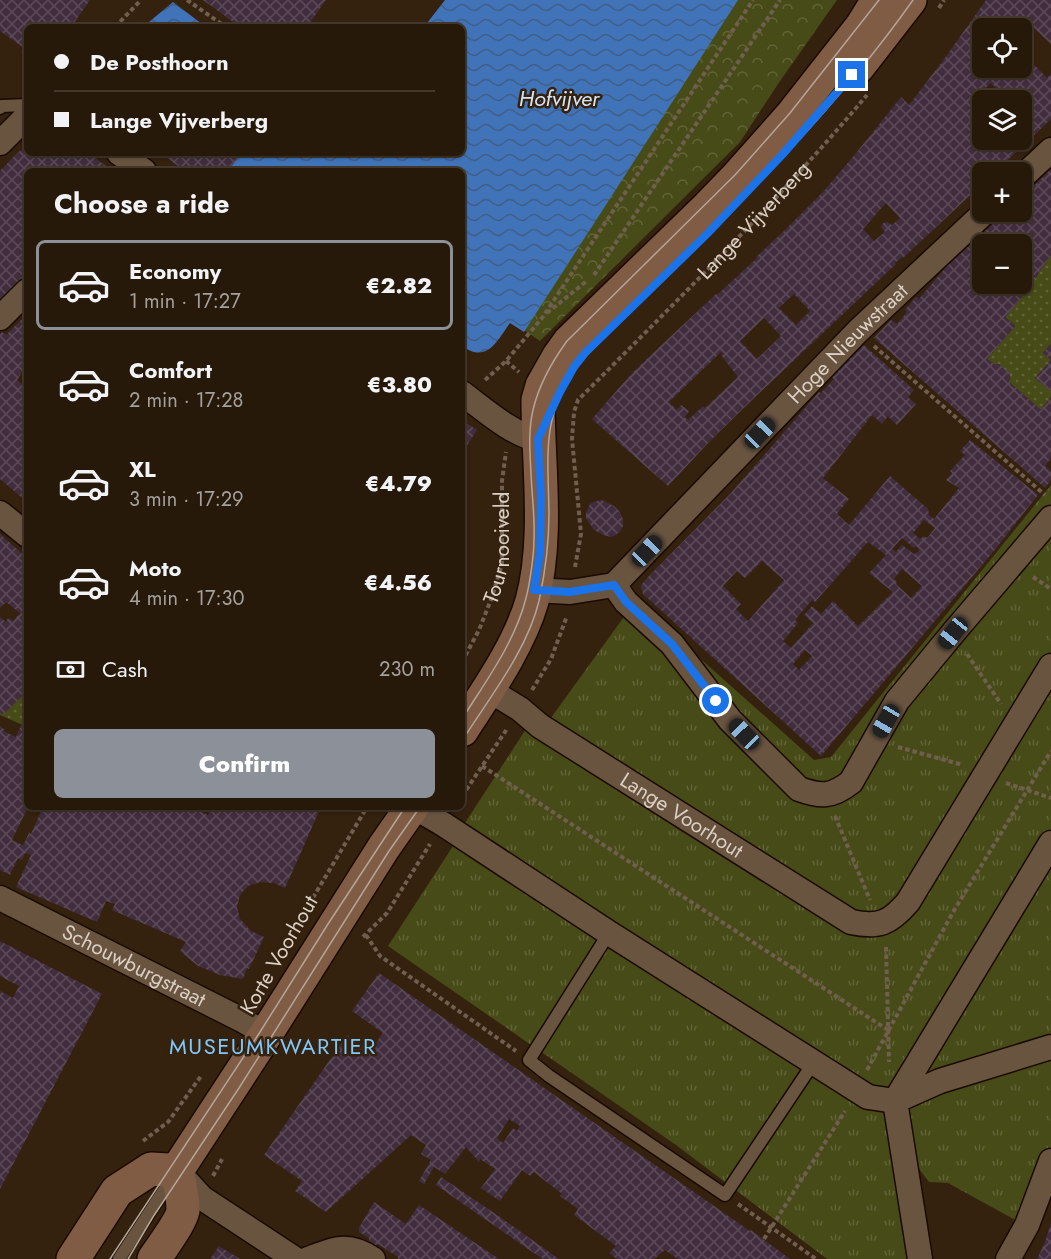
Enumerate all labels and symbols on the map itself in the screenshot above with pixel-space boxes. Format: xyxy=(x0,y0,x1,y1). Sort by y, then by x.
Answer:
route end xyxy=(838,61,865,88)
water label: Hofvijver xyxy=(519,82,601,114)
street label: Lange Vijverberg xyxy=(690,155,817,286)
street label: Hoge Nieuwstraat xyxy=(781,277,915,411)
car xyxy=(741,414,779,452)
street label: Tournooiveld xyxy=(476,491,517,608)
car xyxy=(628,532,666,570)
car xyxy=(935,613,971,653)
route start xyxy=(702,687,729,714)
car xyxy=(869,701,903,741)
car xyxy=(725,715,763,753)
street label: Lange Voorhout xyxy=(614,765,749,865)
street label: Korte Voorhout xyxy=(233,890,325,1020)
street label: Schouwburgstraat xyxy=(57,917,211,1014)
district label: MUSEUMKWARTIER xyxy=(169,1030,377,1062)

